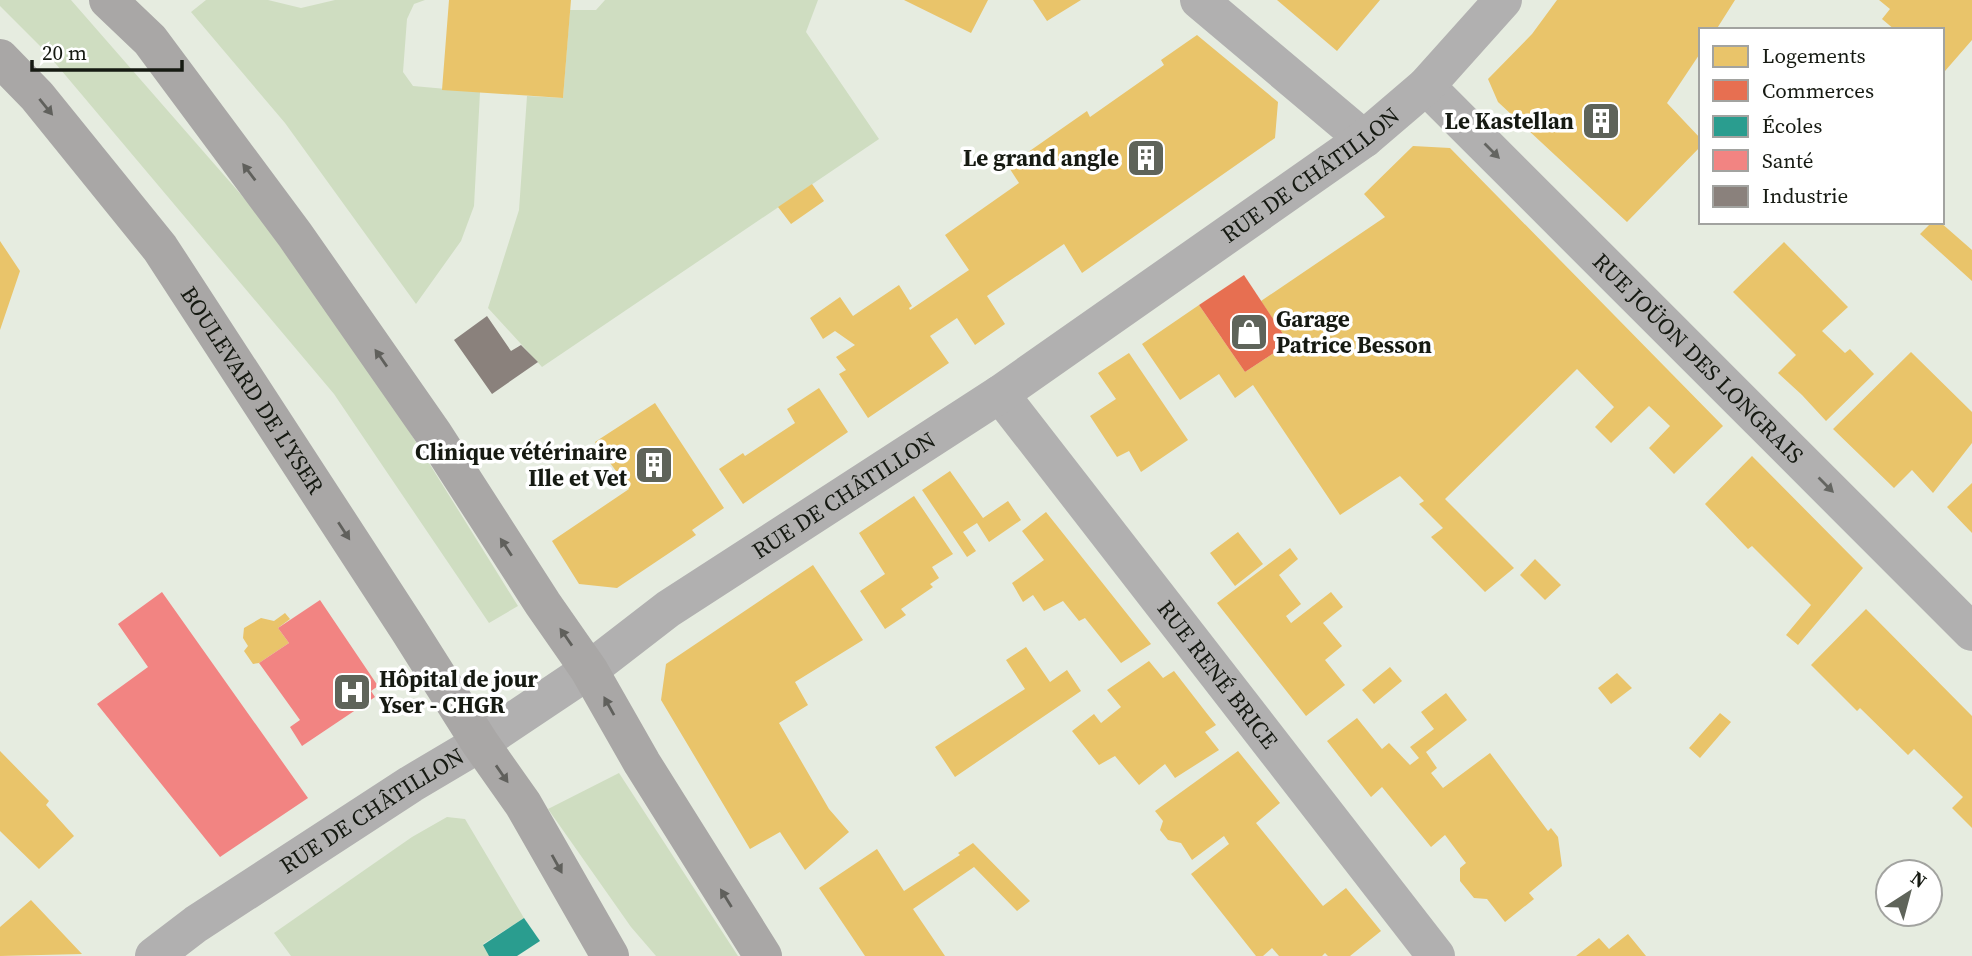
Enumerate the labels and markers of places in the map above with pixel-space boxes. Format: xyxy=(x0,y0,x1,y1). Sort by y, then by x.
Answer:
building icon: Le Kastellan xyxy=(1580,100,1622,142)
place label: Le Kastellan xyxy=(1445,105,1574,137)
building icon: Le grand angle xyxy=(1125,137,1167,179)
place label: Le grand angle xyxy=(963,142,1119,174)
place label: Garage Patrice Besson xyxy=(1276,303,1432,361)
shop icon: Garage Patrice Besson xyxy=(1228,311,1270,353)
place label: Clinique vétérinaire Ille et Vet xyxy=(415,436,628,494)
building icon: Clinique vétérinaire Ille et Vet xyxy=(633,444,675,486)
place label: Hôpital de jour Yser - CHGR xyxy=(379,663,538,721)
hospital icon: Hôpital de jour Yser - CHGR xyxy=(331,671,373,713)

